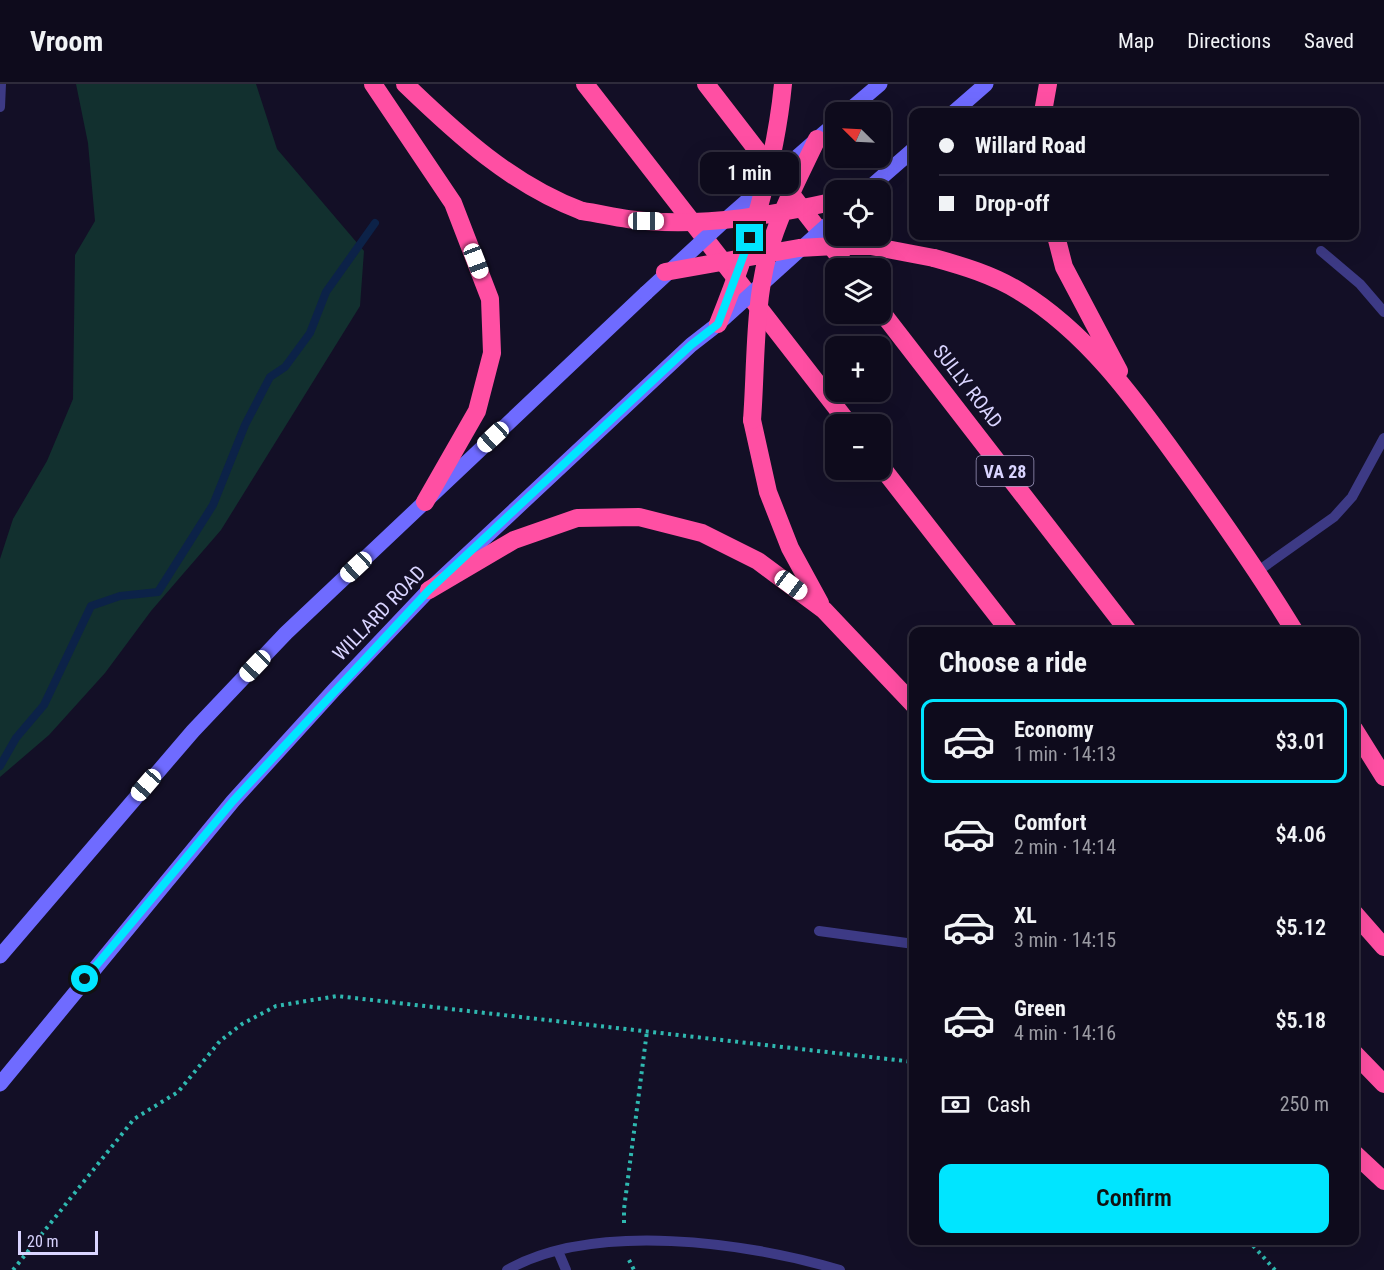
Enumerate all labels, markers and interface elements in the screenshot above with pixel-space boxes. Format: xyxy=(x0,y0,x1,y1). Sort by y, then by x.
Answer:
text: Vroom xyxy=(30,25,103,58)
text: Map xyxy=(1118,29,1154,53)
text: Directions xyxy=(1187,29,1271,53)
text: Saved xyxy=(1304,29,1354,53)
north arrow xyxy=(825,102,891,168)
map controls xyxy=(825,102,891,480)
text: Willard Road xyxy=(975,133,1086,158)
callout: 1 min xyxy=(700,151,800,193)
text: 1 min xyxy=(727,161,772,185)
button: locate xyxy=(825,180,891,246)
text: Drop-off xyxy=(975,191,1049,216)
car xyxy=(628,212,664,230)
route end xyxy=(736,224,763,251)
car xyxy=(461,241,491,281)
button: layers xyxy=(825,258,891,324)
button: + xyxy=(825,336,891,402)
street label: SULLY ROAD xyxy=(928,340,1008,432)
button: − xyxy=(825,414,891,480)
car xyxy=(474,418,512,456)
road number: VA 28 xyxy=(976,456,1034,486)
car xyxy=(337,548,375,586)
street label: WILLARD ROAD xyxy=(328,560,430,666)
car xyxy=(771,567,811,603)
car xyxy=(236,647,274,685)
text: Choose a ride xyxy=(939,647,1087,679)
icon: car xyxy=(942,714,996,768)
text: Economy xyxy=(1014,717,1094,742)
text: $3.01 xyxy=(1275,729,1326,754)
text: 1 min · 14:13 xyxy=(1014,742,1116,766)
car xyxy=(127,766,165,804)
icon: car xyxy=(942,807,996,861)
text: Comfort xyxy=(1014,810,1087,835)
text: $4.06 xyxy=(1275,822,1326,847)
text: 2 min · 14:14 xyxy=(1014,835,1116,859)
icon: car xyxy=(942,900,996,954)
text: XL xyxy=(1014,903,1037,928)
text: $5.12 xyxy=(1275,915,1326,940)
text: 3 min · 14:15 xyxy=(1014,928,1116,952)
route start xyxy=(71,965,98,992)
icon: car xyxy=(942,993,996,1047)
text: Green xyxy=(1014,996,1066,1021)
text: $5.18 xyxy=(1275,1008,1326,1033)
text: 4 min · 14:16 xyxy=(1014,1021,1116,1045)
icon: cash xyxy=(939,1088,972,1121)
text: Cash xyxy=(987,1092,1031,1117)
text: 250 m xyxy=(1280,1092,1329,1116)
button: Confirm xyxy=(939,1164,1329,1233)
scale bar xyxy=(18,1228,98,1256)
text: 20 m xyxy=(27,1232,59,1251)

